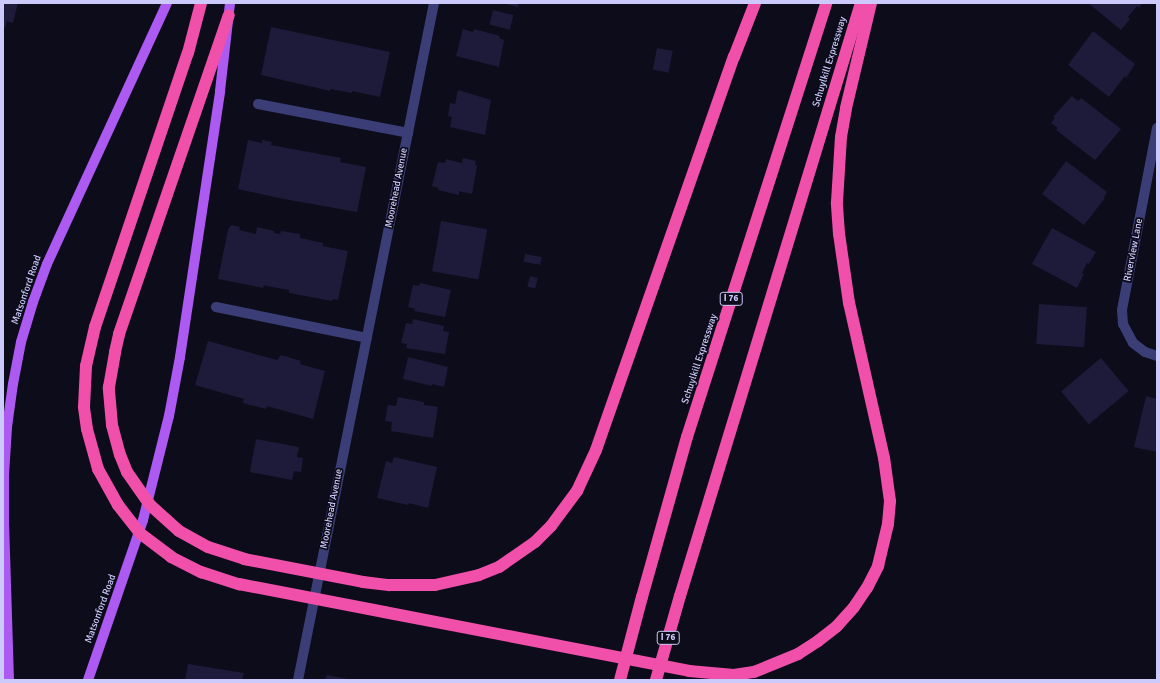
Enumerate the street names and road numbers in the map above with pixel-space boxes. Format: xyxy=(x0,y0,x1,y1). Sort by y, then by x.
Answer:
street label: Schuylkill Expressway xyxy=(811,15,849,109)
street label: Moorehead Avenue xyxy=(383,147,411,229)
street label: Riverview Lane xyxy=(1122,217,1146,283)
street label: Matsonford Road xyxy=(10,254,44,326)
road number: I 76 xyxy=(719,292,743,306)
street label: Schuylkill Expressway xyxy=(680,312,720,406)
street label: Moorehead Avenue xyxy=(318,468,346,550)
street label: Matsonford Road xyxy=(83,573,119,645)
road number: I 76 xyxy=(656,631,680,645)

